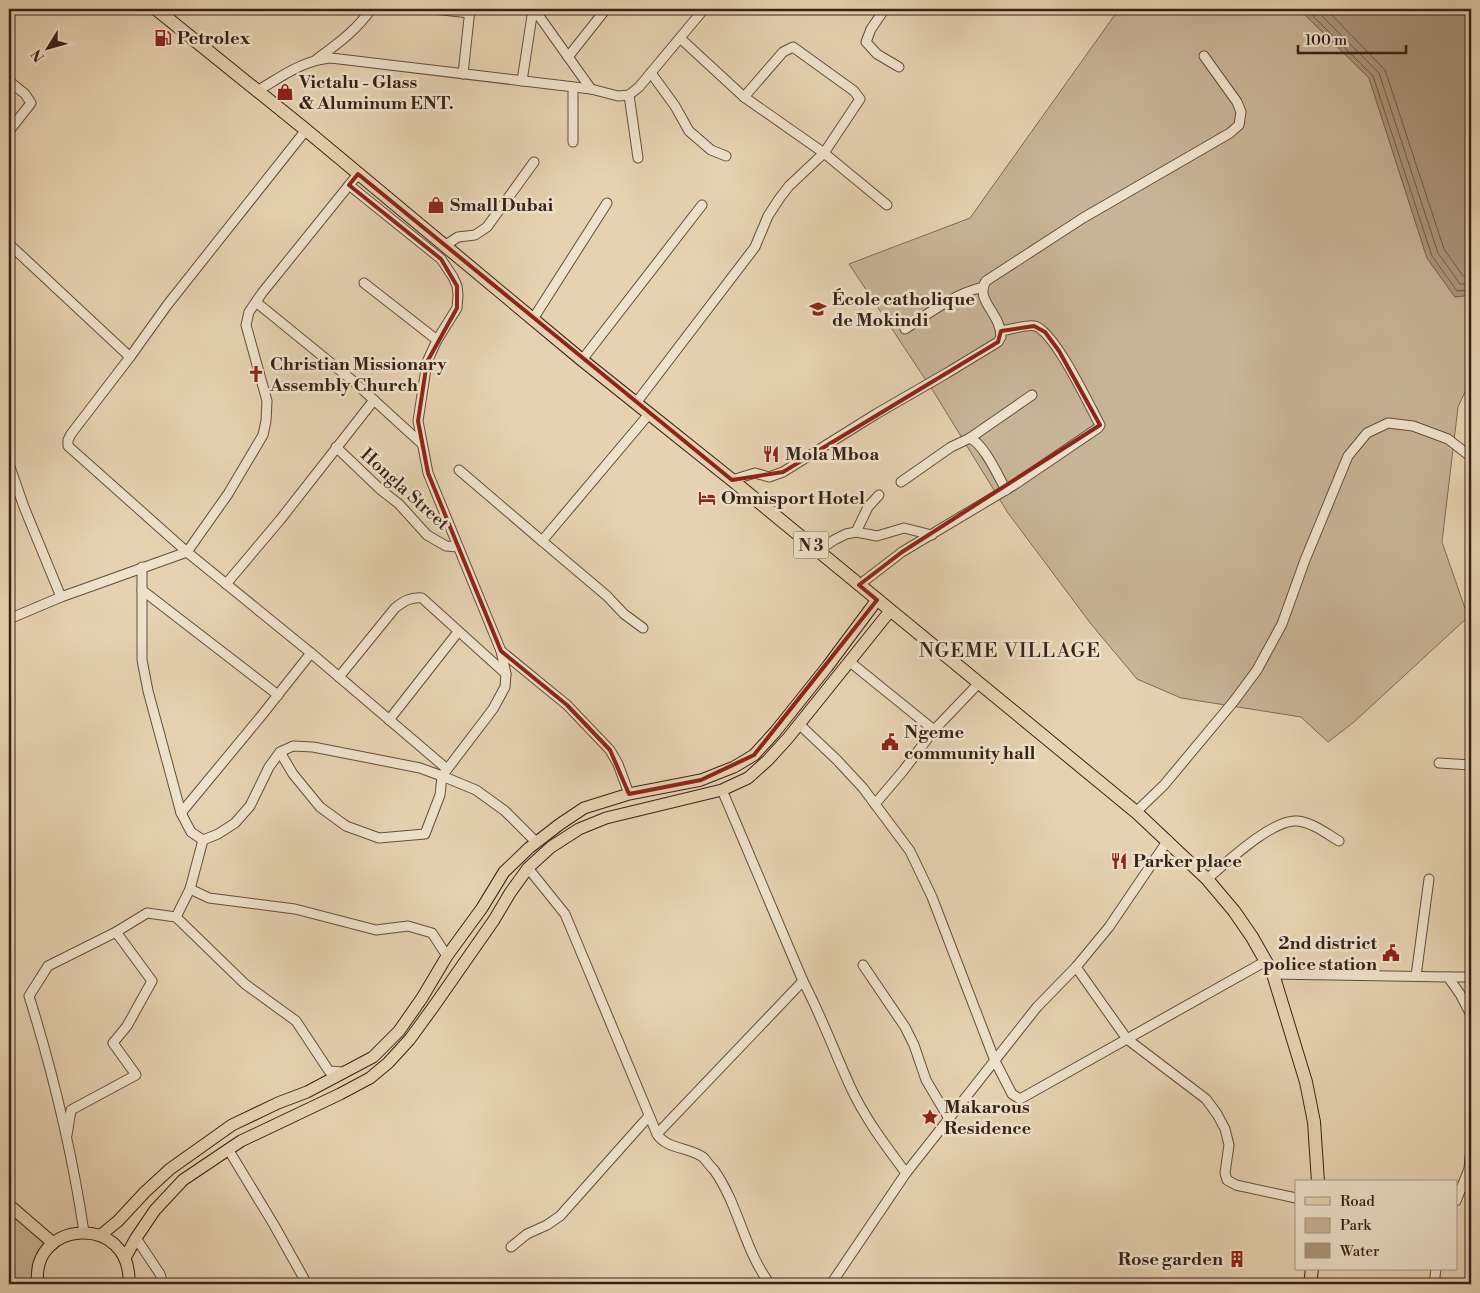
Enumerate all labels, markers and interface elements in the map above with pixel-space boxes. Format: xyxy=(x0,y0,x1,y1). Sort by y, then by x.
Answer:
north arrow xyxy=(22,22,72,72)
scale bar xyxy=(1298,22,1405,54)
place label: Petrolex xyxy=(177,27,251,50)
fuel station icon: Petrolex xyxy=(153,28,173,48)
text: 100 m xyxy=(1305,31,1347,50)
text: N xyxy=(28,45,49,65)
place label: Victalu - Glass & Aluminum ENT. xyxy=(298,71,454,115)
shop icon: Victalu - Glass & Aluminum ENT. xyxy=(275,82,295,102)
place label: Small Dubai xyxy=(450,194,554,217)
shop icon: Small Dubai xyxy=(426,195,446,215)
place label: École catholique de Mokindi xyxy=(832,288,975,332)
school or university icon: École catholique de Mokindi xyxy=(808,299,828,319)
place label: Christian Missionary Assembly Church xyxy=(269,353,447,397)
church icon: Christian Missionary Assembly Church xyxy=(246,364,266,384)
street label: Hongla Street xyxy=(355,443,454,536)
place label: Mola Mboa xyxy=(785,443,879,466)
restaurant icon: Mola Mboa xyxy=(761,444,781,464)
place label: Omnisport Hotel xyxy=(721,487,865,510)
hotel icon: Omnisport Hotel xyxy=(697,488,717,508)
road number: N 3 xyxy=(794,532,828,558)
district label: NGEME VILLAGE xyxy=(919,639,1101,664)
place label: Ngeme community hall xyxy=(904,721,1036,765)
public building icon: Ngeme community hall xyxy=(880,732,900,752)
place label: Parker place xyxy=(1133,850,1242,873)
restaurant icon: Parker place xyxy=(1109,851,1129,871)
place label: 2nd district police station xyxy=(1263,932,1378,976)
public building icon: 2nd district police station xyxy=(1381,943,1401,963)
place label: Makarous Residence xyxy=(944,1096,1032,1140)
place icon: Makarous Residence xyxy=(920,1107,940,1127)
legend xyxy=(1295,1180,1458,1270)
text: Road xyxy=(1340,1192,1375,1211)
text: Park xyxy=(1340,1216,1372,1235)
text: Water xyxy=(1339,1242,1380,1261)
place label: Rose garden xyxy=(1118,1248,1223,1271)
building icon: Rose garden xyxy=(1227,1249,1247,1269)

